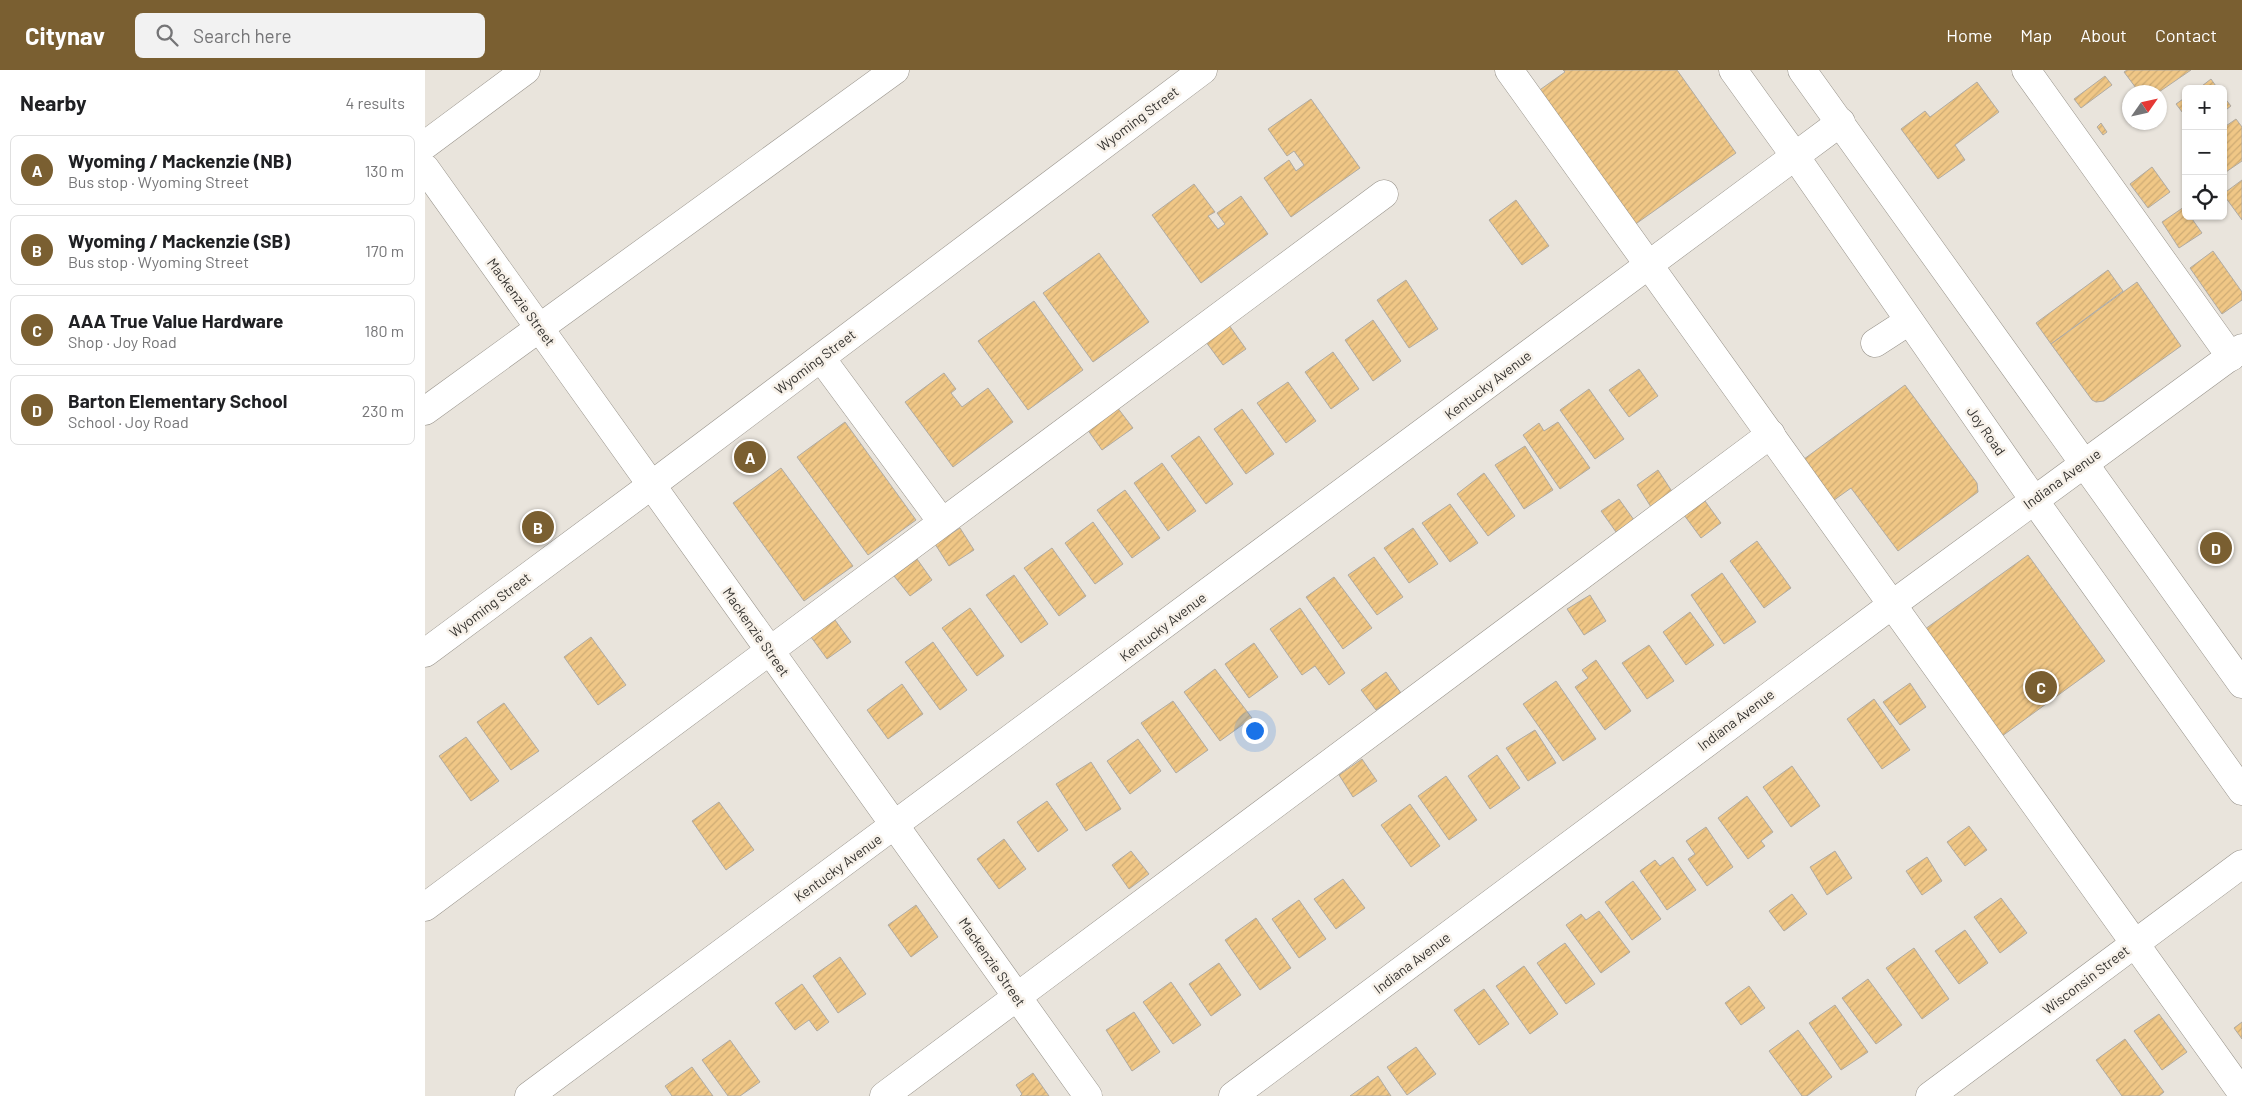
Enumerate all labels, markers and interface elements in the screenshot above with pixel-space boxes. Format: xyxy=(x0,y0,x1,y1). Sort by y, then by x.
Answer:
search box xyxy=(135,13,485,58)
text: Citynav xyxy=(25,21,105,50)
icon: search xyxy=(153,21,181,49)
text: Search here xyxy=(193,24,292,47)
text: Home xyxy=(1946,24,1992,46)
text: Map xyxy=(2020,24,2052,46)
text: About xyxy=(2080,24,2127,46)
text: Contact xyxy=(2155,24,2217,46)
street label: Wyoming Street xyxy=(1094,83,1182,155)
north arrow xyxy=(2122,85,2167,130)
map controls xyxy=(2182,85,2227,220)
button: + xyxy=(2182,85,2227,130)
text: Nearby xyxy=(20,90,86,115)
text: 4 results xyxy=(345,93,405,112)
button: − xyxy=(2182,130,2227,175)
text: Wyoming / Mackenzie (NB) xyxy=(68,149,291,172)
text: A xyxy=(32,161,42,180)
text: 130 m xyxy=(365,161,404,180)
text: Bus stop · Wyoming Street xyxy=(68,172,249,191)
button: locate xyxy=(2182,175,2227,220)
text: Wyoming / Mackenzie (SB) xyxy=(68,229,290,252)
text: B xyxy=(32,241,42,260)
text: 170 m xyxy=(365,241,404,260)
text: Bus stop · Wyoming Street xyxy=(68,252,249,271)
street label: Mackenzie Street xyxy=(484,254,559,349)
text: AAA True Value Hardware xyxy=(68,309,283,332)
text: C xyxy=(32,321,42,340)
text: 180 m xyxy=(365,321,404,340)
street label: Wyoming Street xyxy=(771,326,859,398)
text: Shop · Joy Road xyxy=(68,332,177,351)
street label: Kentucky Avenue xyxy=(1441,347,1534,423)
text: Barton Elementary School xyxy=(68,389,287,412)
text: D xyxy=(32,401,42,420)
text: 230 m xyxy=(362,401,404,420)
street label: Joy Road xyxy=(1963,403,2009,458)
text: School · Joy Road xyxy=(68,412,189,431)
pin: A xyxy=(734,438,766,476)
street label: Indiana Avenue xyxy=(2020,445,2104,512)
pin: B xyxy=(522,508,554,546)
pin: D xyxy=(2200,529,2232,567)
street label: Wyoming Street xyxy=(446,569,534,641)
street label: Mackenzie Street xyxy=(719,584,793,679)
street label: Kentucky Avenue xyxy=(1116,589,1209,665)
pin: C xyxy=(2025,668,2057,706)
street label: Indiana Avenue xyxy=(1694,685,1777,754)
your location xyxy=(1242,718,1268,744)
street label: Kentucky Avenue xyxy=(791,830,885,905)
street label: Mackenzie Street xyxy=(955,914,1029,1009)
street label: Indiana Avenue xyxy=(1370,928,1453,997)
street label: Wisconsin Street xyxy=(2039,942,2132,1018)

